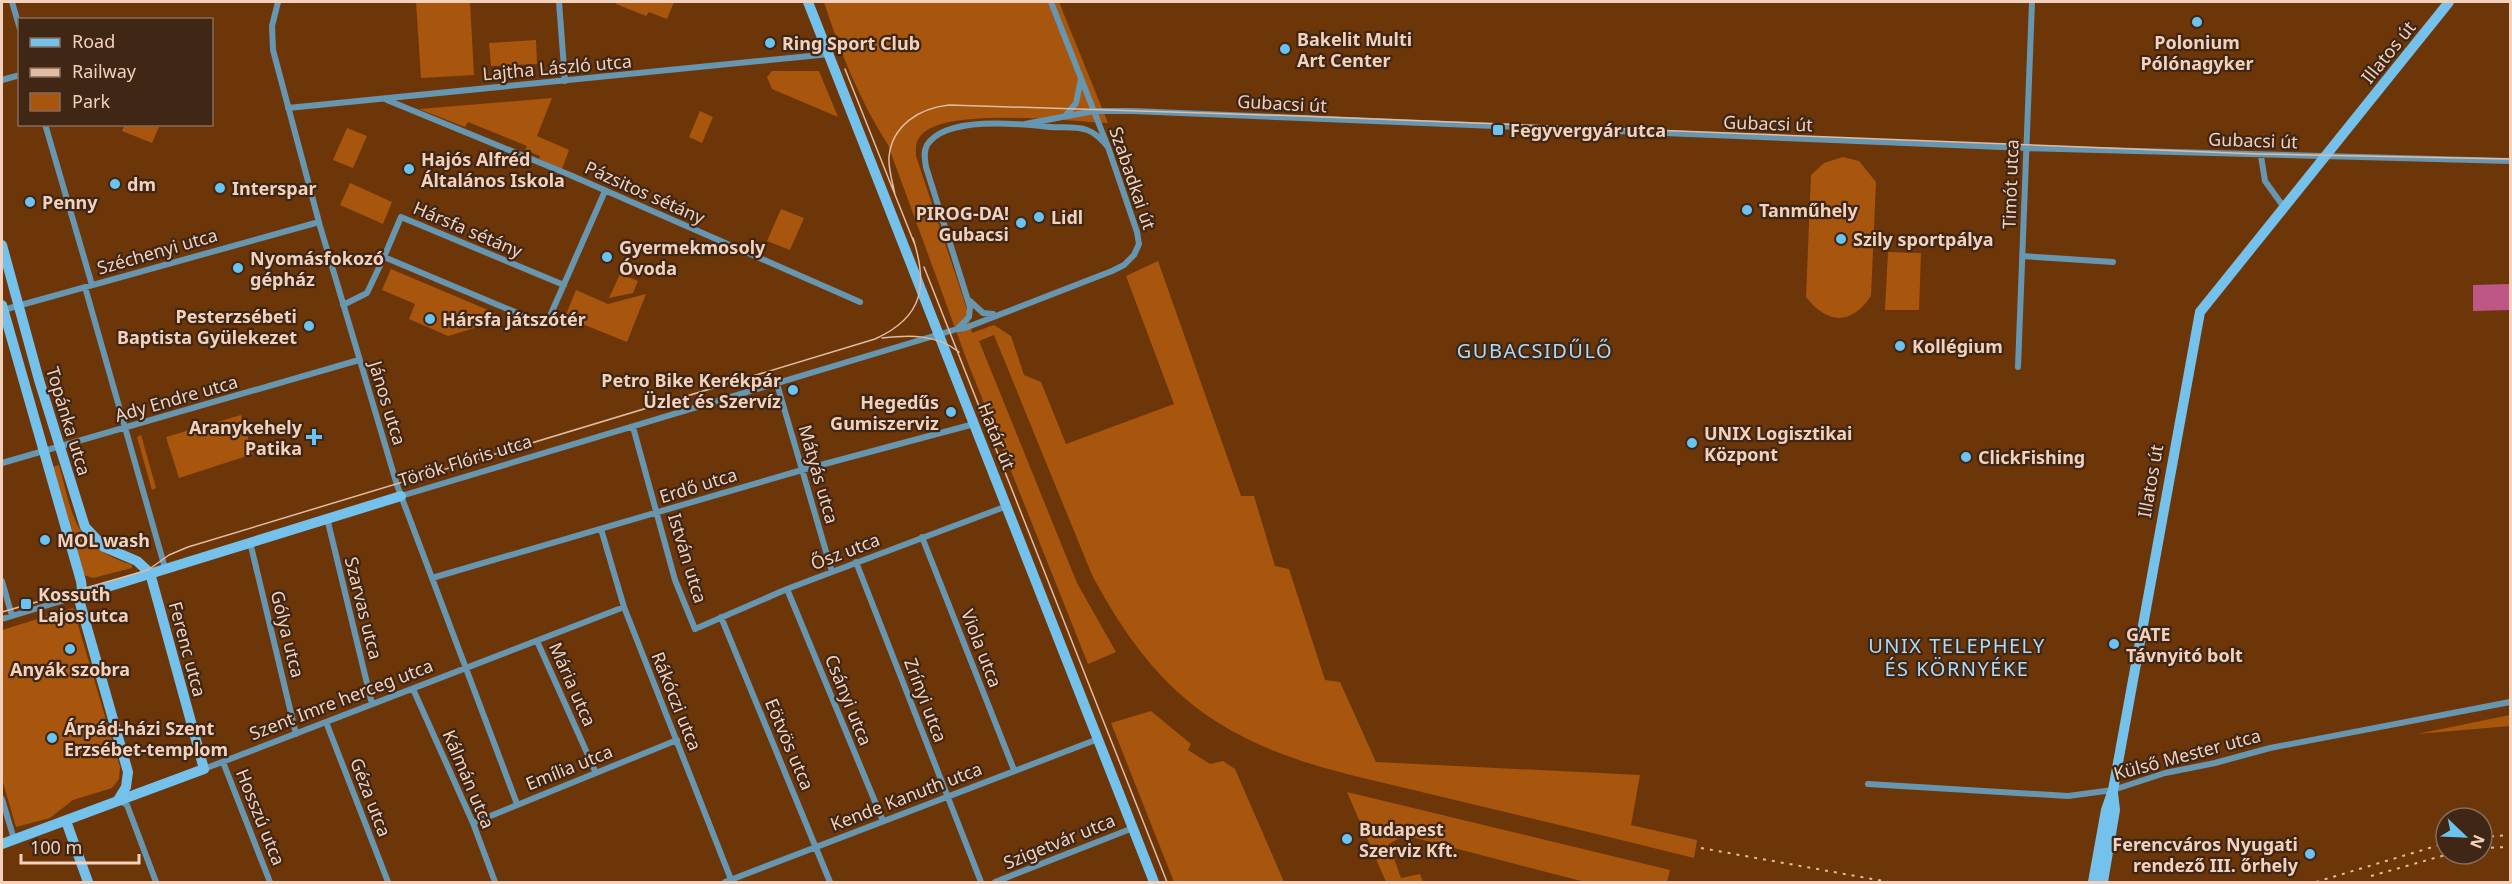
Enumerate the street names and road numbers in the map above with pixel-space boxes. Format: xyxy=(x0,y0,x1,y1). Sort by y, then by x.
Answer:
street label: Illatos út xyxy=(2355,15,2421,88)
street label: Lajtha László utca xyxy=(481,49,633,85)
street label: Gubacsi út xyxy=(1237,89,1328,117)
street label: Gubacsi út xyxy=(1723,109,1814,137)
street label: Szabadkai út xyxy=(1104,123,1162,233)
street label: Gubacsi út xyxy=(2208,126,2299,154)
street label: Timót utca xyxy=(1996,139,2024,229)
street label: Pázsitos sétány xyxy=(581,155,710,230)
street label: Hársfa sétány xyxy=(410,195,527,263)
street label: Széchenyi utca xyxy=(94,222,220,280)
street label: János utca xyxy=(363,356,412,448)
street label: Topánka utca xyxy=(41,364,97,478)
street label: Ady Endre utca xyxy=(112,369,240,427)
street label: Határ út xyxy=(973,399,1021,473)
street label: Mátyás utca xyxy=(793,422,845,526)
street label: Török Flóris utca xyxy=(395,428,535,492)
street label: Illatos út xyxy=(2132,442,2168,519)
street label: Erdő utca xyxy=(656,462,740,508)
street label: István utca xyxy=(663,510,713,606)
street label: Ősz utca xyxy=(807,527,883,575)
street label: Szarvas utca xyxy=(340,554,388,662)
street label: Gólya utca xyxy=(266,588,310,680)
street label: Ferenc utca xyxy=(164,599,212,699)
street label: Viola utca xyxy=(956,605,1008,691)
street label: Mária utca xyxy=(544,638,602,730)
street label: Rákóczi utca xyxy=(646,648,708,754)
street label: Csányi utca xyxy=(820,651,878,749)
street label: Szent Imre herceg utca xyxy=(246,653,436,745)
street label: Zrínyi utca xyxy=(899,654,953,746)
street label: Eötvös utca xyxy=(760,695,820,793)
street label: Külső Mester utca xyxy=(2111,723,2263,785)
street label: Kálmán utca xyxy=(437,726,501,832)
street label: Emília utca xyxy=(522,739,616,795)
street label: Géza utca xyxy=(345,754,397,840)
street label: Kende Kanuth utca xyxy=(827,756,985,836)
street label: Hosszú utca xyxy=(231,765,291,869)
street label: Szigetvár utca xyxy=(1000,808,1118,874)

